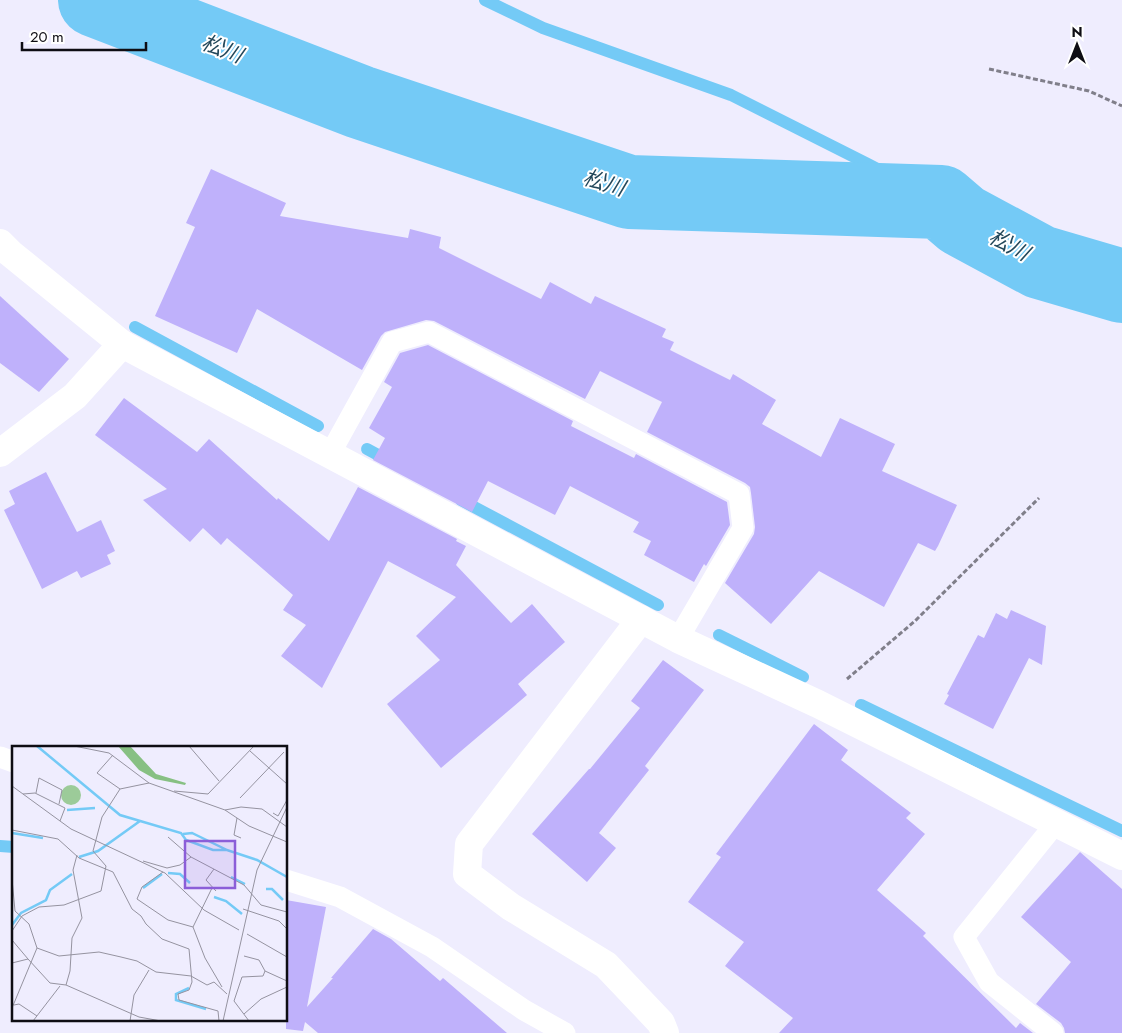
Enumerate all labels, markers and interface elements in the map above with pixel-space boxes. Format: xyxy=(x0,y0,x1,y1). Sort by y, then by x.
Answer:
scale bar xyxy=(22,20,146,52)
north arrow xyxy=(1052,20,1102,70)
text: N xyxy=(1071,22,1083,42)
text: 20 m xyxy=(30,26,64,48)
water label: 松川 xyxy=(197,27,249,71)
water label: 松川 xyxy=(580,163,630,204)
water label: 松川 xyxy=(983,222,1036,269)
inset map xyxy=(12,746,288,1020)

